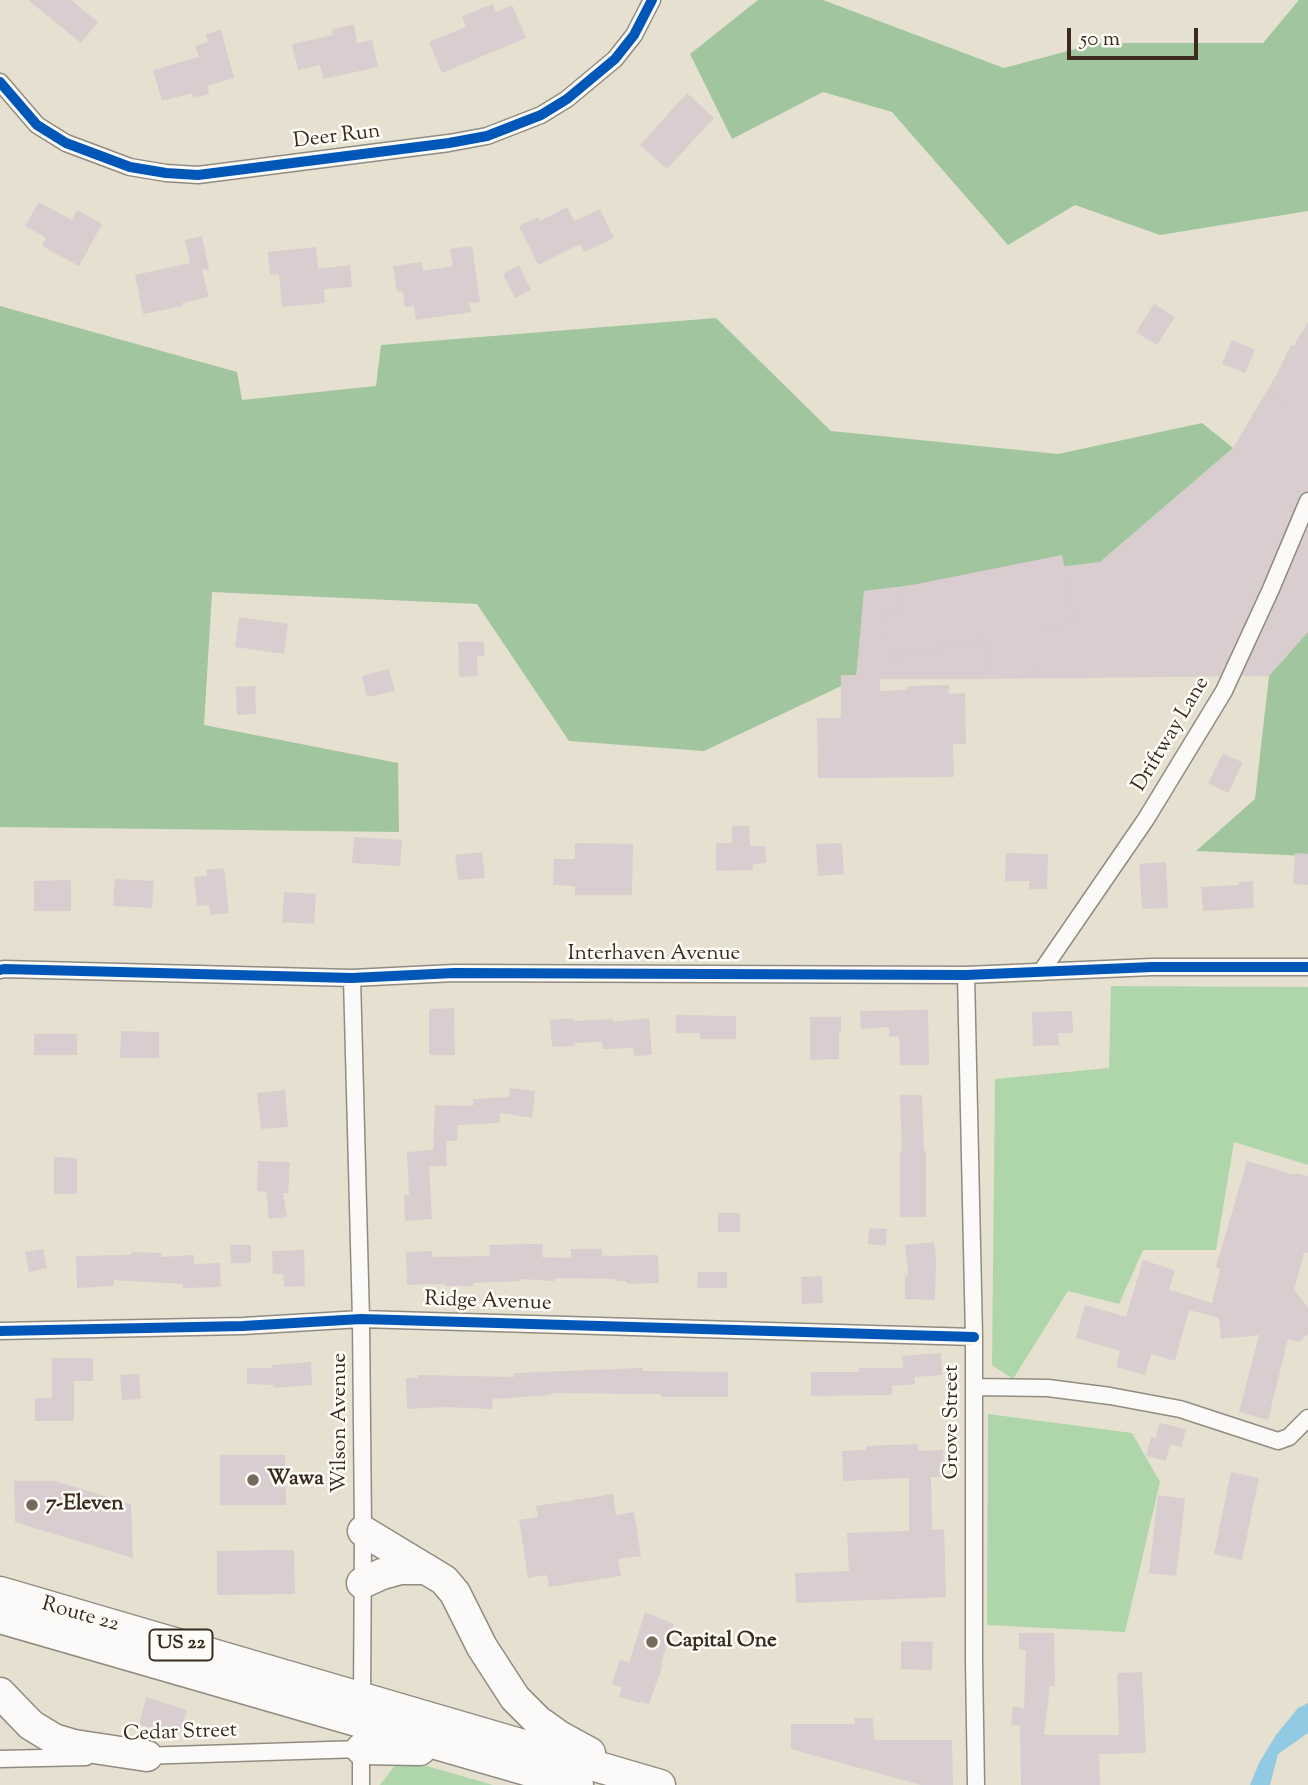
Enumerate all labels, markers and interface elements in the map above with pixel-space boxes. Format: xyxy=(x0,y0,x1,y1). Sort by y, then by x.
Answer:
scale bar xyxy=(1070,14,1201,58)
text: 50 m xyxy=(1080,25,1120,55)
street label: Deer Run xyxy=(292,120,382,156)
street label: Driftway Lane xyxy=(1128,673,1216,797)
street label: Interhaven Avenue xyxy=(568,942,740,968)
street label: Ridge Avenue xyxy=(424,1288,552,1318)
street label: Wilson Avenue xyxy=(328,1353,354,1493)
street label: Grove Street xyxy=(940,1365,966,1479)
place label: Wawa xyxy=(267,1467,324,1493)
marker: Wawa xyxy=(245,1472,261,1488)
place label: 7-Eleven xyxy=(46,1492,124,1518)
marker: 7-Eleven xyxy=(24,1497,40,1513)
street label: Route 22 xyxy=(38,1593,122,1639)
place label: Capital One xyxy=(666,1629,777,1655)
road number: US 22 xyxy=(150,1630,212,1660)
marker: Capital One xyxy=(644,1634,660,1650)
street label: Cedar Street xyxy=(123,1719,237,1749)

